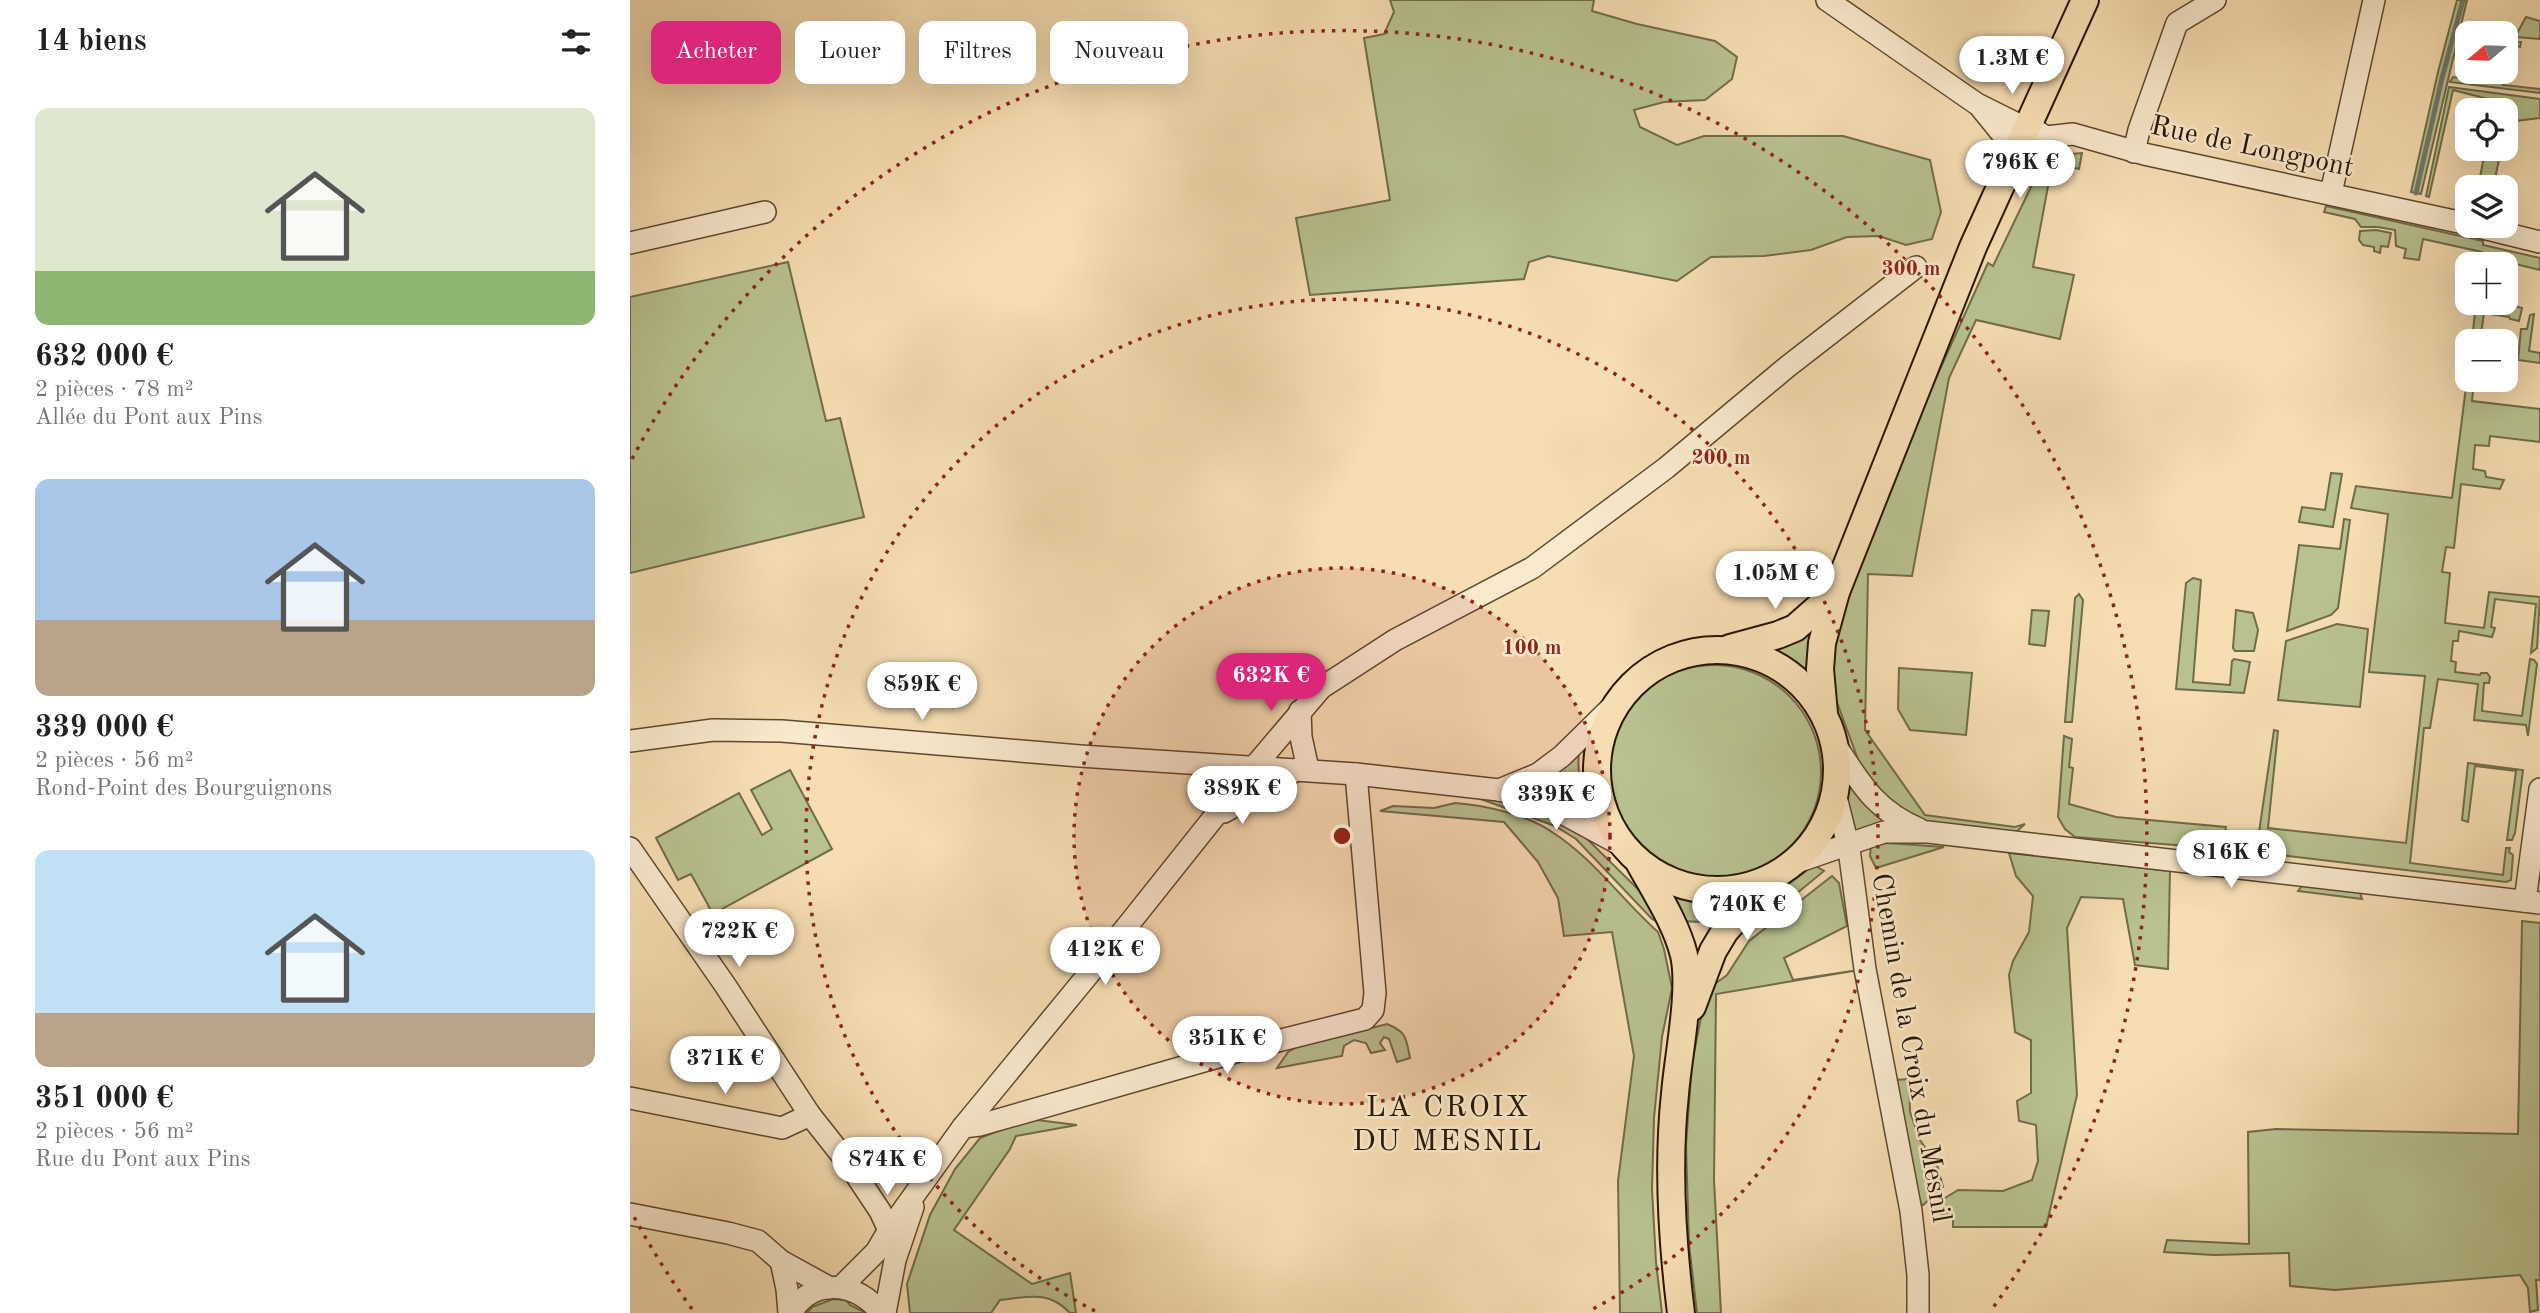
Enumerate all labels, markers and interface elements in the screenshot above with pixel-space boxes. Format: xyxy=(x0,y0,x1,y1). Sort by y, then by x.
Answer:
chip: Acheter xyxy=(651,21,781,84)
chip: Louer xyxy=(795,21,905,84)
chip: Filtres xyxy=(919,21,1036,84)
chip: Nouveau xyxy=(1050,21,1188,84)
north arrow xyxy=(2455,21,2518,84)
map controls xyxy=(2455,21,2518,392)
icon: filters xyxy=(557,23,595,61)
text: 14 biens xyxy=(35,27,147,57)
pin: 1.3M € xyxy=(1955,36,2069,96)
text: 1.3M € xyxy=(1975,47,2049,70)
button: locate xyxy=(2455,98,2518,161)
street label: Rue de Longpont xyxy=(2148,113,2356,183)
pin: 796K € xyxy=(1963,140,2077,200)
text: 796K € xyxy=(1981,151,2059,174)
icon: home xyxy=(252,153,378,279)
button: layers xyxy=(2455,175,2518,238)
button: + xyxy=(2455,252,2518,315)
text: 300 m xyxy=(1881,259,1941,280)
button: − xyxy=(2455,329,2518,392)
text: 632 000 € xyxy=(35,342,174,372)
text: 2 pièces · 78 m² xyxy=(35,378,194,401)
text: Allée du Pont aux Pins xyxy=(35,406,262,429)
text: 200 m xyxy=(1691,448,1751,469)
icon: home xyxy=(252,524,378,650)
pin: 1.05M € xyxy=(1710,552,1840,611)
text: 1.05M € xyxy=(1732,562,1818,585)
text: 100 m xyxy=(1502,638,1562,659)
pin: 632K € xyxy=(1214,654,1328,713)
pin: 859K € xyxy=(865,662,979,722)
text: 632K € xyxy=(1232,664,1310,687)
text: 859K € xyxy=(883,673,961,696)
text: 339 000 € xyxy=(35,713,174,743)
text: 2 pièces · 56 m² xyxy=(35,749,194,772)
pin: 389K € xyxy=(1185,766,1299,826)
pin: 339K € xyxy=(1499,772,1613,832)
text: Rond-Point des Bourguignons xyxy=(35,777,332,800)
text: 389K € xyxy=(1203,777,1281,800)
text: 339K € xyxy=(1517,783,1595,806)
centre of rings xyxy=(1330,824,1354,848)
pin: 816K € xyxy=(2174,830,2288,890)
text: 816K € xyxy=(2192,841,2270,864)
street label: Chemin de la Croix du Mesnil xyxy=(1865,871,1955,1225)
pin: 740K € xyxy=(1690,883,1804,942)
text: 740K € xyxy=(1708,893,1786,916)
icon: home xyxy=(252,895,378,1021)
pin: 722K € xyxy=(682,909,796,969)
text: 722K € xyxy=(700,920,778,943)
pin: 412K € xyxy=(1048,928,1162,987)
text: 412K € xyxy=(1066,938,1144,961)
pin: 351K € xyxy=(1170,1016,1284,1076)
text: 351K € xyxy=(1188,1027,1266,1050)
pin: 371K € xyxy=(668,1036,782,1096)
text: 371K € xyxy=(686,1047,764,1070)
text: 351 000 € xyxy=(35,1084,174,1114)
district label: LA CROIX DU MESNIL xyxy=(1352,1093,1544,1157)
text: 2 pièces · 56 m² xyxy=(35,1120,194,1143)
pin: 874K € xyxy=(830,1138,944,1197)
text: Rue du Pont aux Pins xyxy=(35,1148,251,1171)
text: 874K € xyxy=(848,1148,926,1171)

